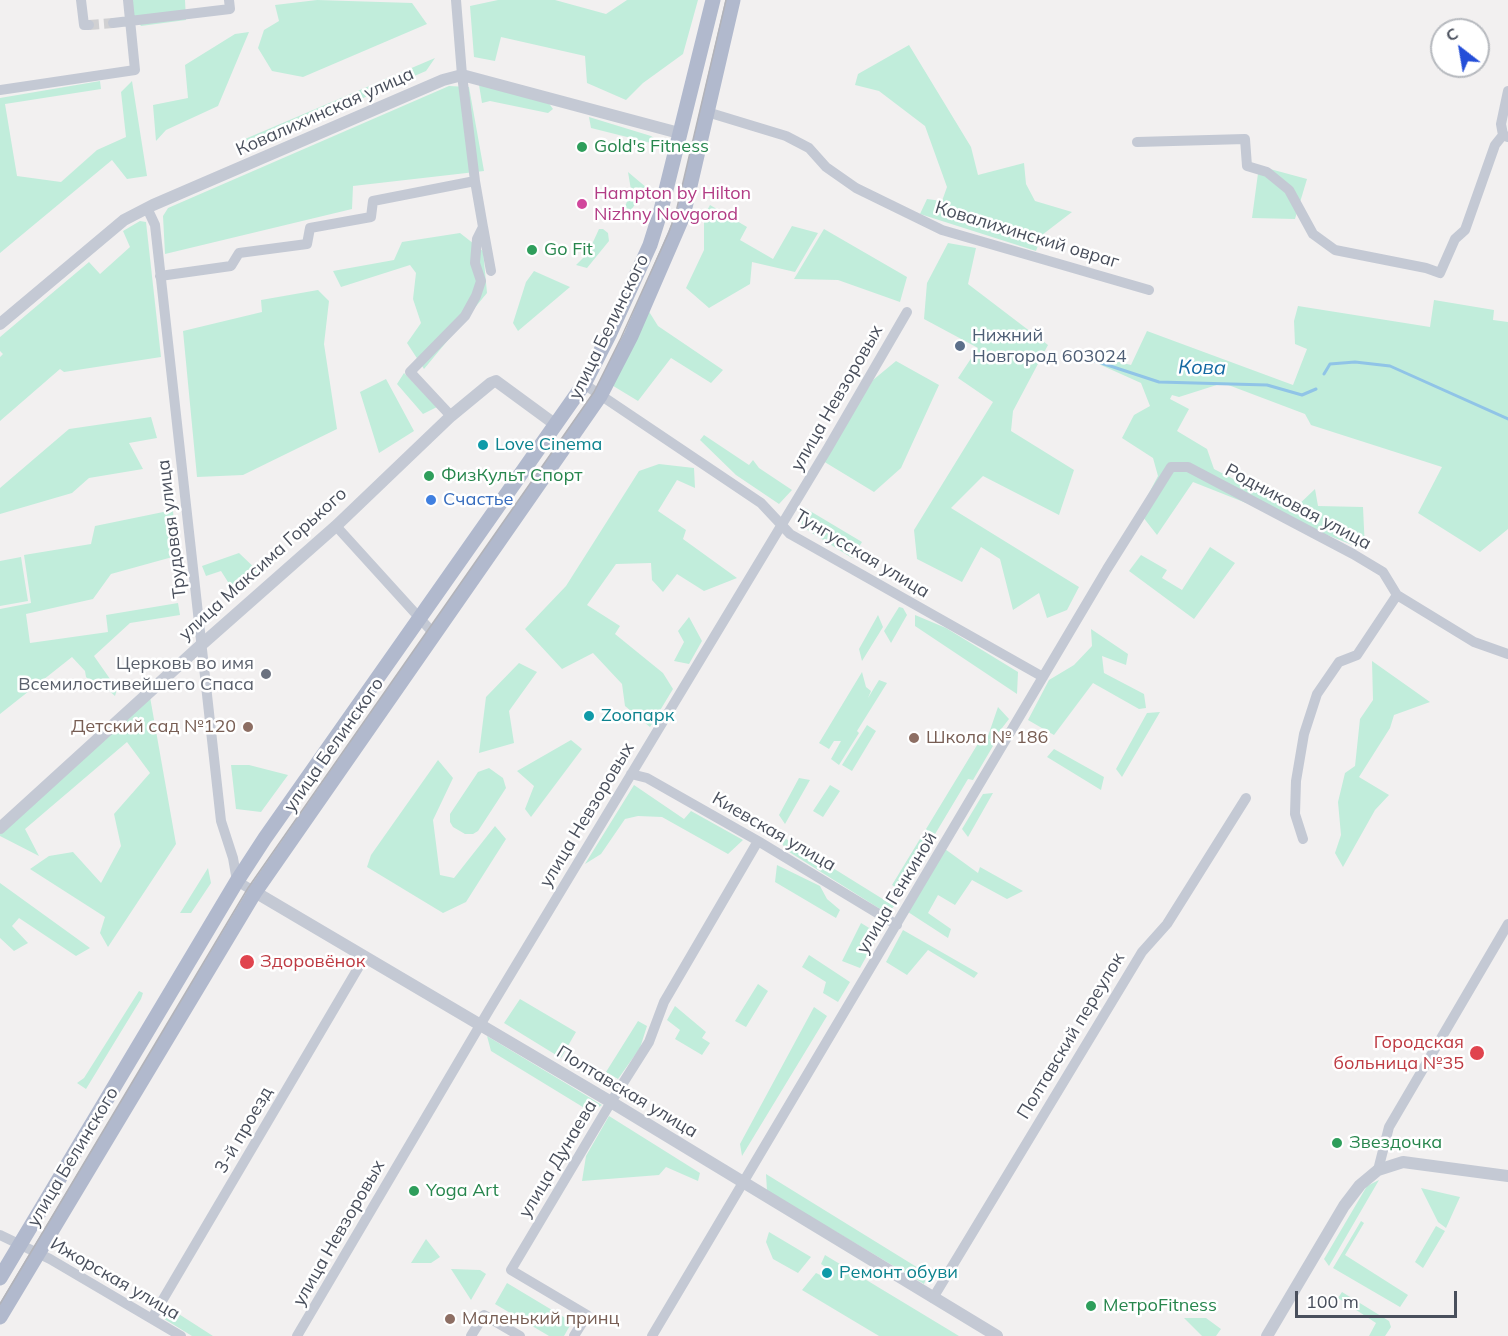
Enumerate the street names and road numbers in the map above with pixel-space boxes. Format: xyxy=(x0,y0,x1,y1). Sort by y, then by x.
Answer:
street label: Ковалихинская улица xyxy=(233,63,417,161)
street label: Ковалихинский овраг xyxy=(932,197,1122,273)
street label: улица Белинского xyxy=(564,251,654,403)
street label: улица Невзоровых xyxy=(786,321,888,475)
street label: Трудовая улица xyxy=(153,459,191,599)
street label: Родниковая улица xyxy=(1221,459,1375,555)
street label: улица Максима Горького xyxy=(175,483,351,645)
street label: Тунгусская улица xyxy=(791,505,933,603)
street label: улица Белинского xyxy=(280,674,388,816)
street label: улица Невзоровых xyxy=(535,739,639,891)
street label: Киевская улица xyxy=(708,788,840,876)
street label: улица Генкиной xyxy=(852,828,942,958)
street label: Полтавский переулок xyxy=(1013,949,1129,1123)
street label: Полтавская улица xyxy=(553,1041,701,1143)
street label: улица Белинского xyxy=(23,1083,123,1231)
street label: 3-й проезд xyxy=(211,1083,277,1177)
street label: улица Дунаева xyxy=(514,1096,602,1222)
street label: улица Невзоровых xyxy=(288,1156,390,1310)
street label: Ижорская улица xyxy=(46,1233,184,1325)

